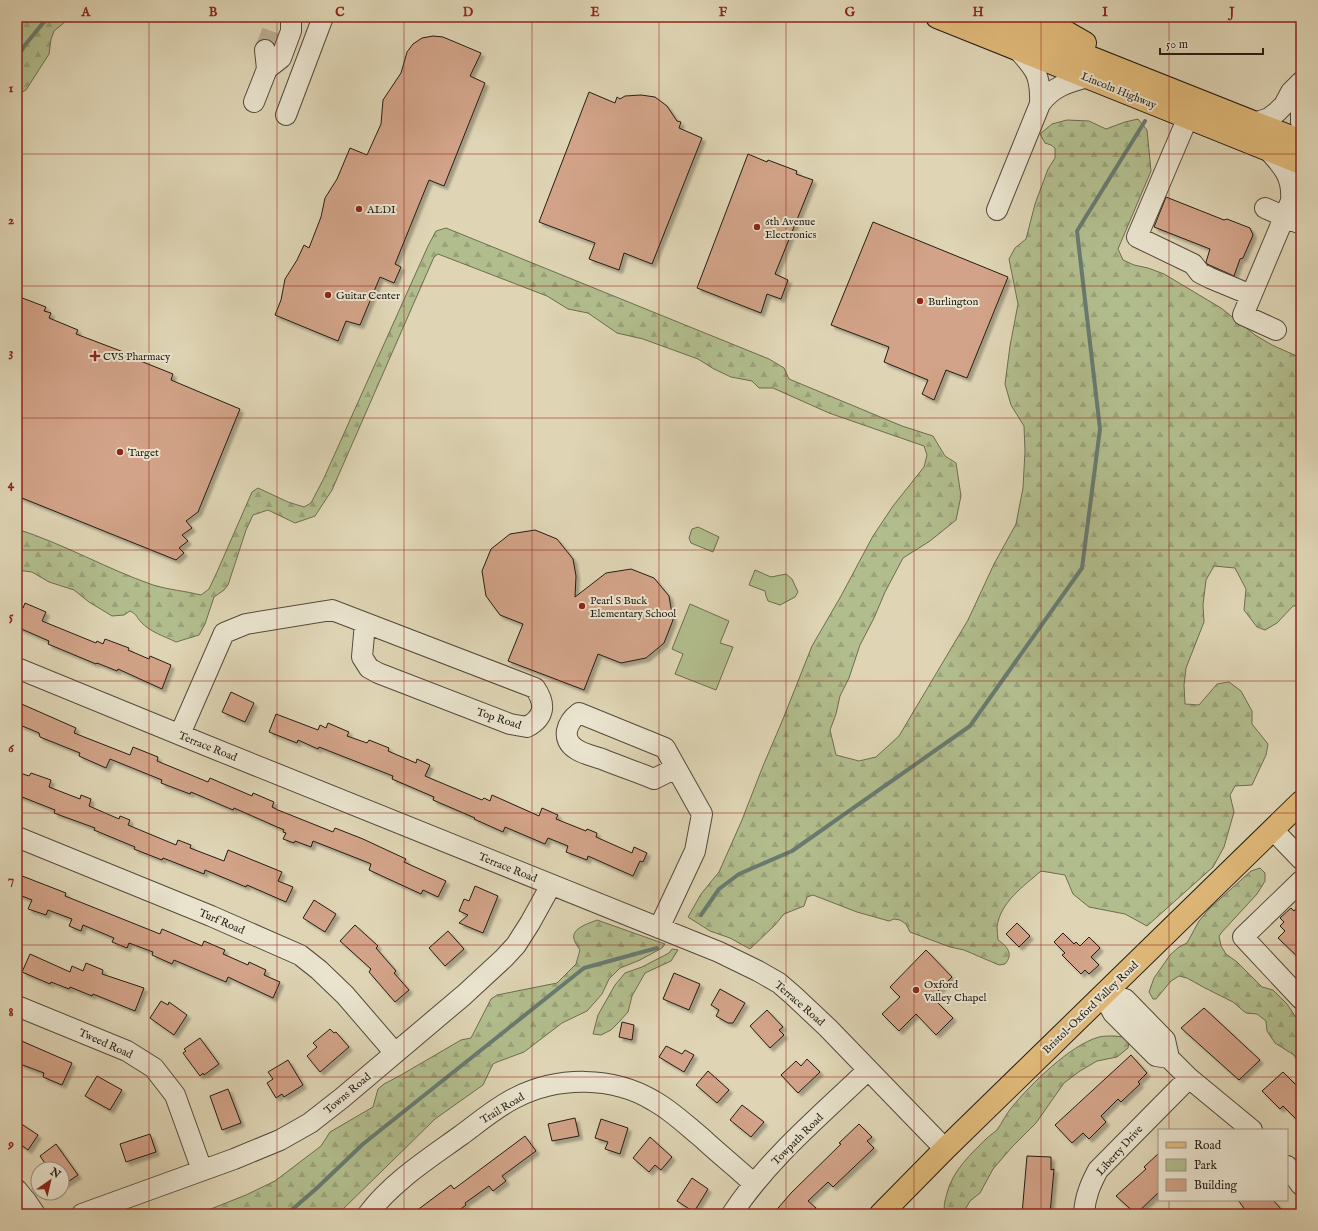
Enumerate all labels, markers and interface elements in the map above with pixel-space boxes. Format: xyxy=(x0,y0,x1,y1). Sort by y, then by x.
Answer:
text: A xyxy=(81,4,92,21)
text: B xyxy=(209,4,218,21)
text: C xyxy=(335,4,345,21)
text: D xyxy=(463,4,474,21)
text: E xyxy=(590,4,600,21)
text: F xyxy=(719,4,728,21)
text: G xyxy=(845,4,856,21)
text: H xyxy=(972,4,984,21)
text: I xyxy=(1102,4,1108,21)
text: J xyxy=(1227,4,1235,21)
scale bar xyxy=(1160,30,1263,56)
text: 50 m xyxy=(1166,37,1188,52)
street label: Lincoln Highway xyxy=(1079,69,1159,113)
text: 1 xyxy=(9,80,14,97)
place label: ALDI xyxy=(366,203,396,217)
marker: ALDI xyxy=(354,204,364,214)
text: 2 xyxy=(8,212,14,229)
place label: 6th Avenue Electronics xyxy=(765,215,817,242)
marker: 6th Avenue Electronics xyxy=(752,222,762,232)
place label: Guitar Center xyxy=(336,289,400,303)
marker: Guitar Center xyxy=(323,290,333,300)
place label: Burlington xyxy=(928,295,978,309)
marker: Burlington xyxy=(915,296,925,306)
text: 3 xyxy=(9,344,14,361)
place label: CVS Pharmacy xyxy=(103,350,171,364)
marker: CVS Pharmacy xyxy=(90,351,100,361)
place label: Target xyxy=(128,446,159,460)
marker: Target xyxy=(115,447,125,457)
text: 4 xyxy=(8,476,15,493)
place label: Pearl S Buck Elementary School xyxy=(590,594,676,621)
marker: Pearl S Buck Elementary School xyxy=(577,601,587,611)
text: 5 xyxy=(9,608,14,625)
street label: Top Road xyxy=(475,705,523,733)
street label: Terrace Road xyxy=(176,729,239,765)
text: 6 xyxy=(8,740,14,757)
street label: Terrace Road xyxy=(476,850,539,886)
text: 7 xyxy=(8,872,14,889)
street label: Turf Road xyxy=(197,906,247,938)
street label: Bristol-Oxford Valley Road xyxy=(1040,958,1141,1057)
street label: Terrace Road xyxy=(771,978,827,1029)
place label: Oxford Valley Chapel xyxy=(923,978,987,1005)
marker: Oxford Valley Chapel xyxy=(911,985,921,995)
text: 8 xyxy=(8,1004,14,1021)
street label: Tweed Road xyxy=(76,1026,135,1062)
street label: Towns Road xyxy=(321,1070,374,1117)
street label: Trail Road xyxy=(478,1090,527,1128)
street label: Towpath Road xyxy=(769,1111,827,1169)
street label: Liberty Drive xyxy=(1093,1123,1146,1179)
legend xyxy=(1158,1129,1288,1201)
text: 9 xyxy=(7,1136,14,1153)
text: Road xyxy=(1194,1138,1222,1153)
text: Park xyxy=(1194,1158,1217,1173)
north arrow xyxy=(30,1161,70,1201)
text: N xyxy=(46,1165,63,1182)
text: Building xyxy=(1194,1178,1238,1193)

